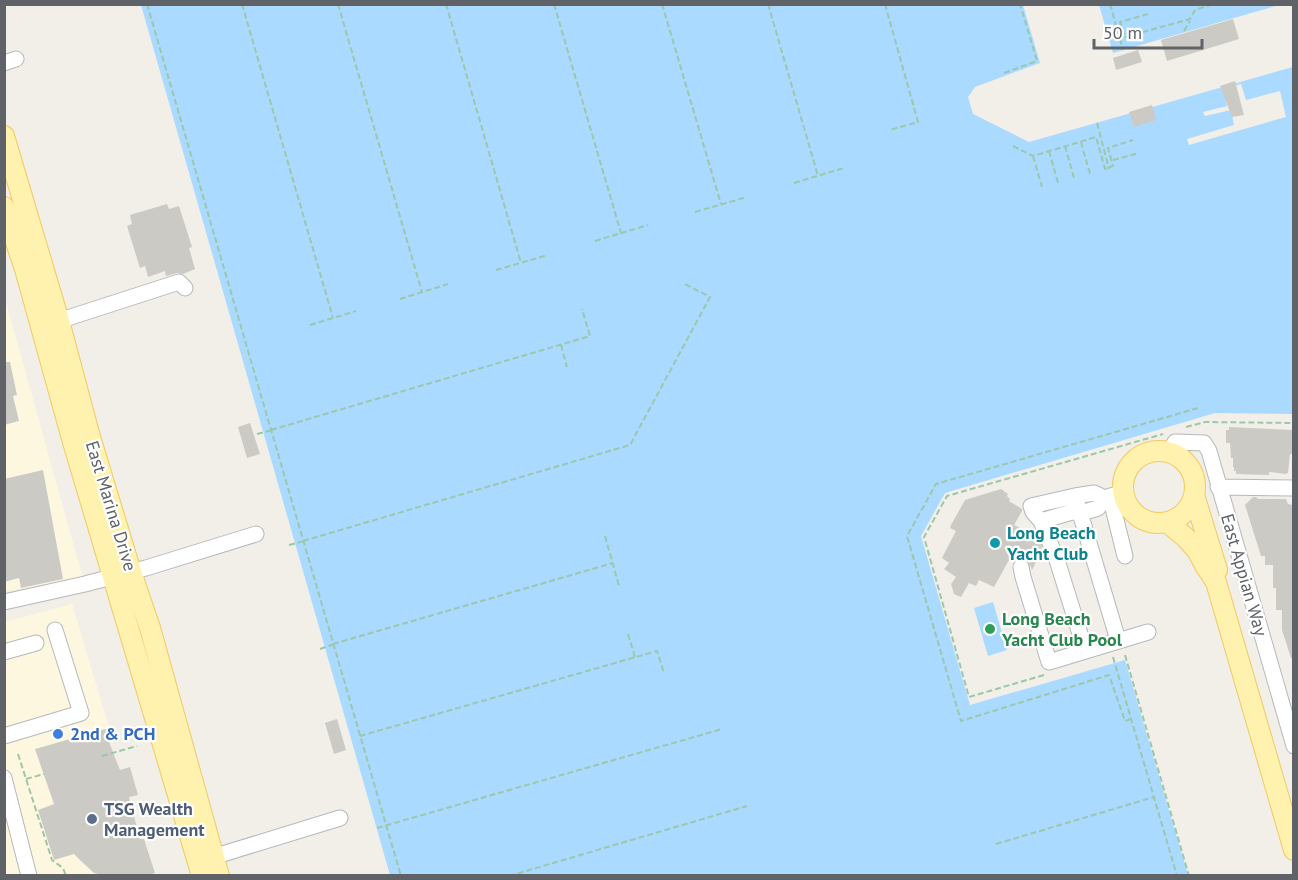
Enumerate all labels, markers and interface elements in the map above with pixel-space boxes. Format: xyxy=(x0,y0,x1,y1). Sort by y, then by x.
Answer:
scale bar xyxy=(1094,12,1202,50)
text: 50 m xyxy=(1103,21,1142,44)
street label: East Marina Drive xyxy=(81,438,142,574)
street label: East Appian Way xyxy=(1216,511,1273,639)
place label: Long Beach Yacht Club xyxy=(1006,521,1096,565)
marker: Long Beach Yacht Club xyxy=(988,536,1002,550)
place label: Long Beach Yacht Club Pool xyxy=(1001,607,1123,651)
marker: Long Beach Yacht Club Pool xyxy=(983,622,997,636)
place label: 2nd & PCH xyxy=(70,722,155,745)
marker: 2nd & PCH xyxy=(51,727,65,741)
place label: TSG Wealth Management xyxy=(104,797,205,841)
marker: TSG Wealth Management xyxy=(85,812,99,826)

